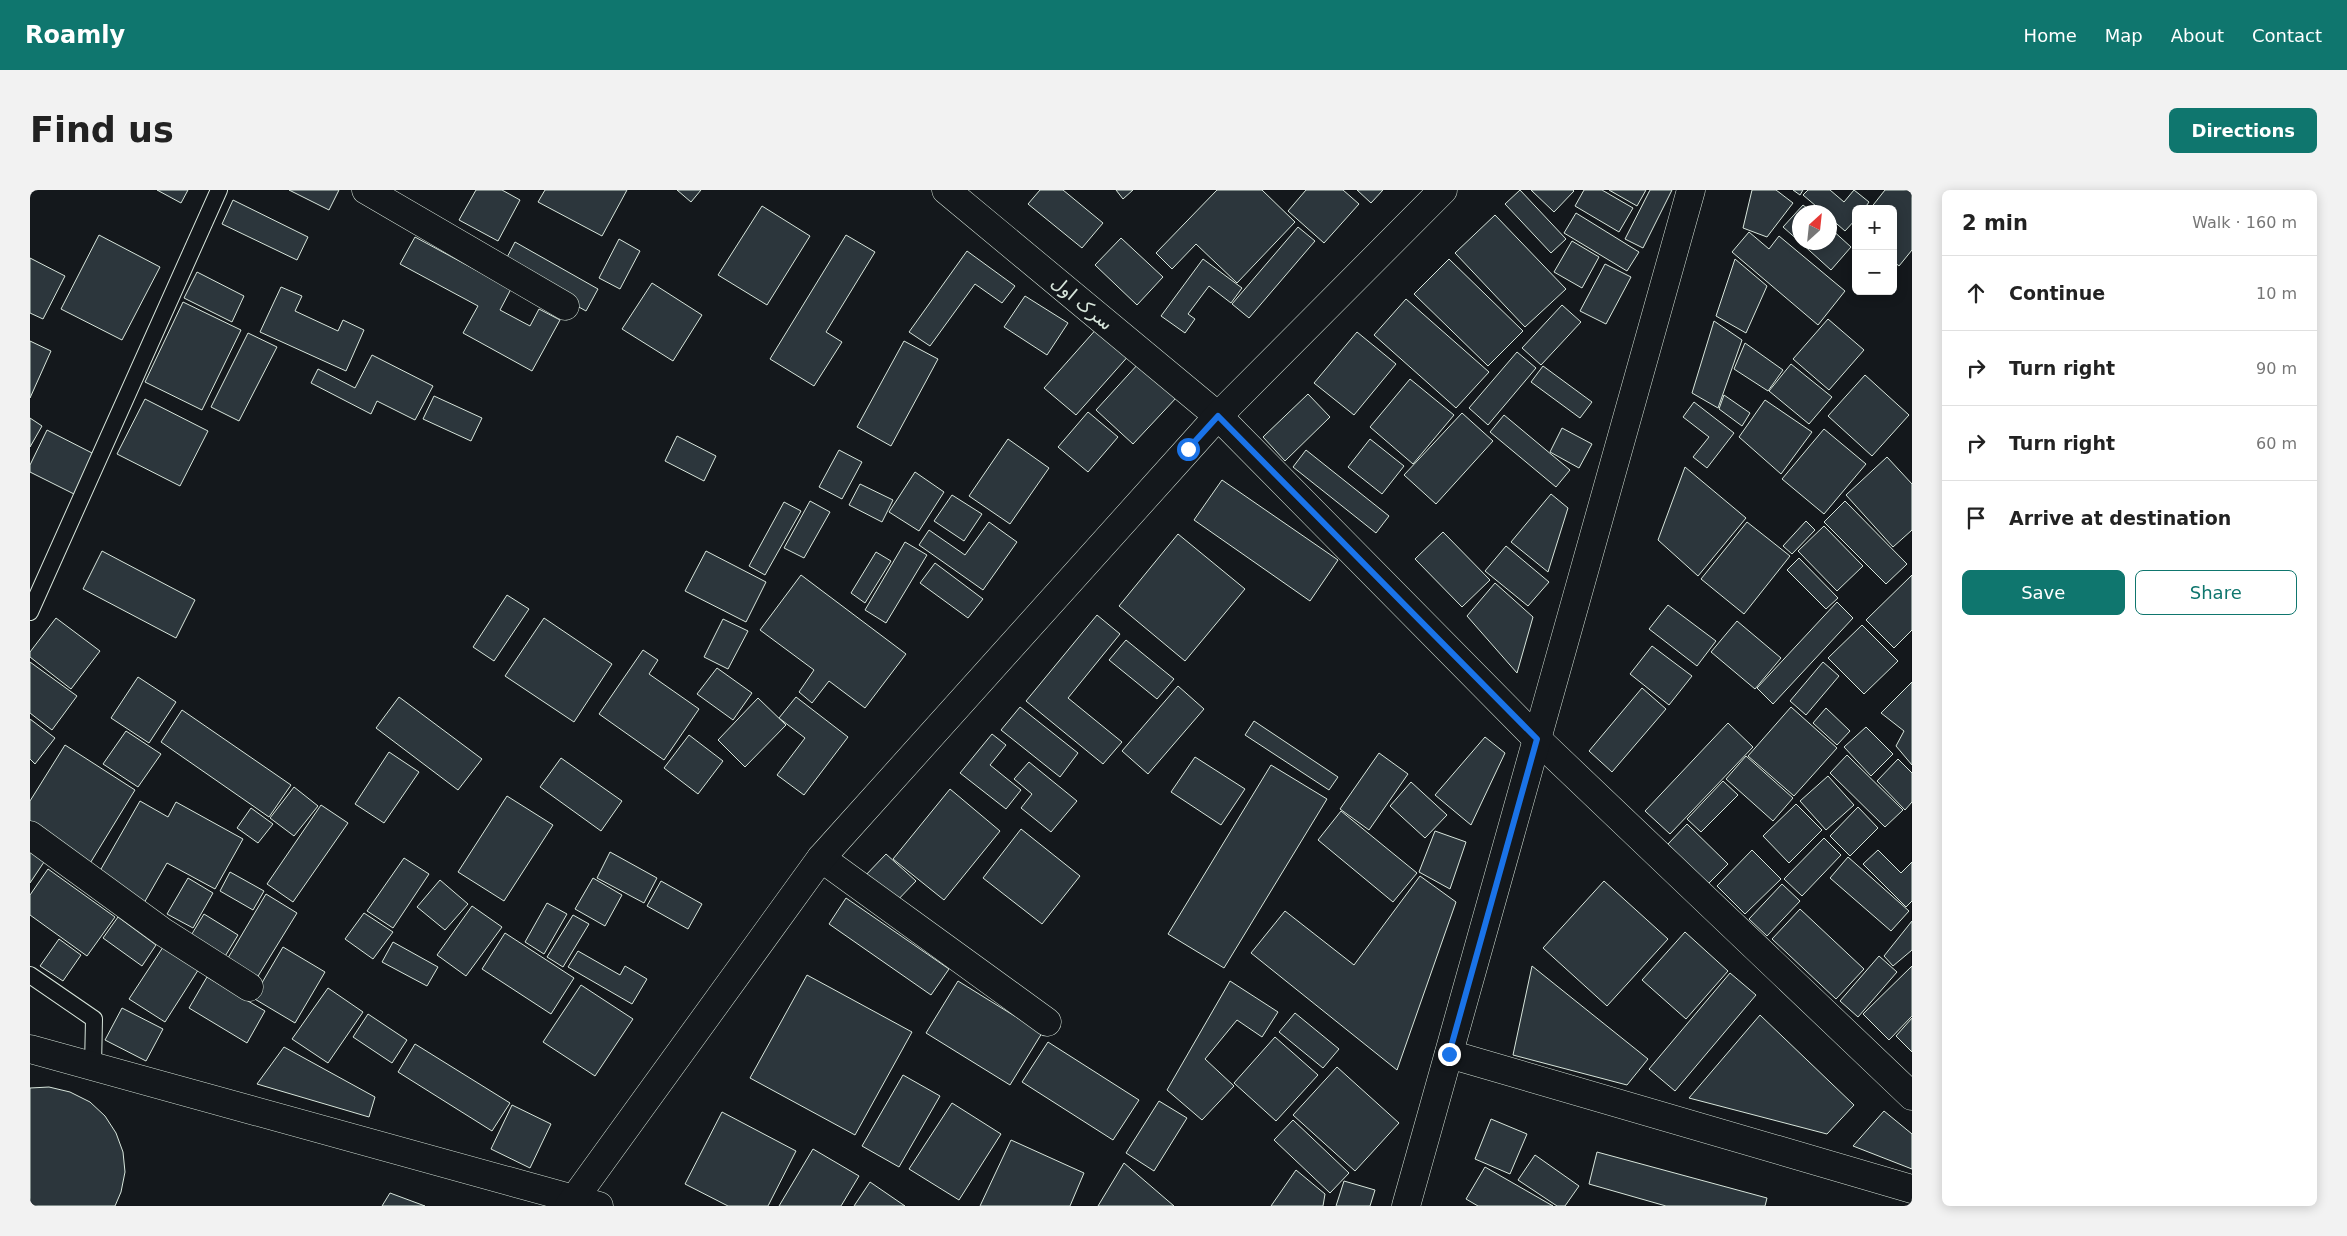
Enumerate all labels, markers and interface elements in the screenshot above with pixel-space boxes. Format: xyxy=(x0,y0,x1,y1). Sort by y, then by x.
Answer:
text: Roamly xyxy=(25,21,125,49)
text: Home xyxy=(2024,25,2077,46)
text: Map xyxy=(2105,25,2143,46)
text: About xyxy=(2171,25,2224,46)
text: Contact xyxy=(2252,25,2322,46)
button: Directions xyxy=(2169,108,2317,153)
text: Find us xyxy=(30,110,174,150)
north arrow xyxy=(1792,205,1837,250)
map controls xyxy=(1852,205,1897,295)
button: + xyxy=(1852,205,1897,250)
text: 2 min xyxy=(1962,211,2028,235)
text: Walk · 160 m xyxy=(2192,213,2297,232)
button: − xyxy=(1852,250,1897,295)
street label: سرک اول xyxy=(1047,271,1117,335)
icon: ahead xyxy=(1962,279,1990,307)
text: Continue xyxy=(2009,282,2105,304)
text: 10 m xyxy=(2256,284,2297,303)
icon: right xyxy=(1962,354,1990,382)
text: Turn right xyxy=(2009,357,2115,379)
text: 90 m xyxy=(2256,359,2297,378)
icon: right xyxy=(1962,429,1990,457)
text: Turn right xyxy=(2009,432,2115,454)
text: 60 m xyxy=(2256,434,2297,453)
route start xyxy=(1177,438,1200,461)
icon: arrive xyxy=(1962,504,1990,532)
text: Arrive at destination xyxy=(2009,507,2231,529)
button: Save xyxy=(1962,570,2125,615)
button: Share xyxy=(2135,570,2297,615)
route end xyxy=(1438,1043,1461,1066)

